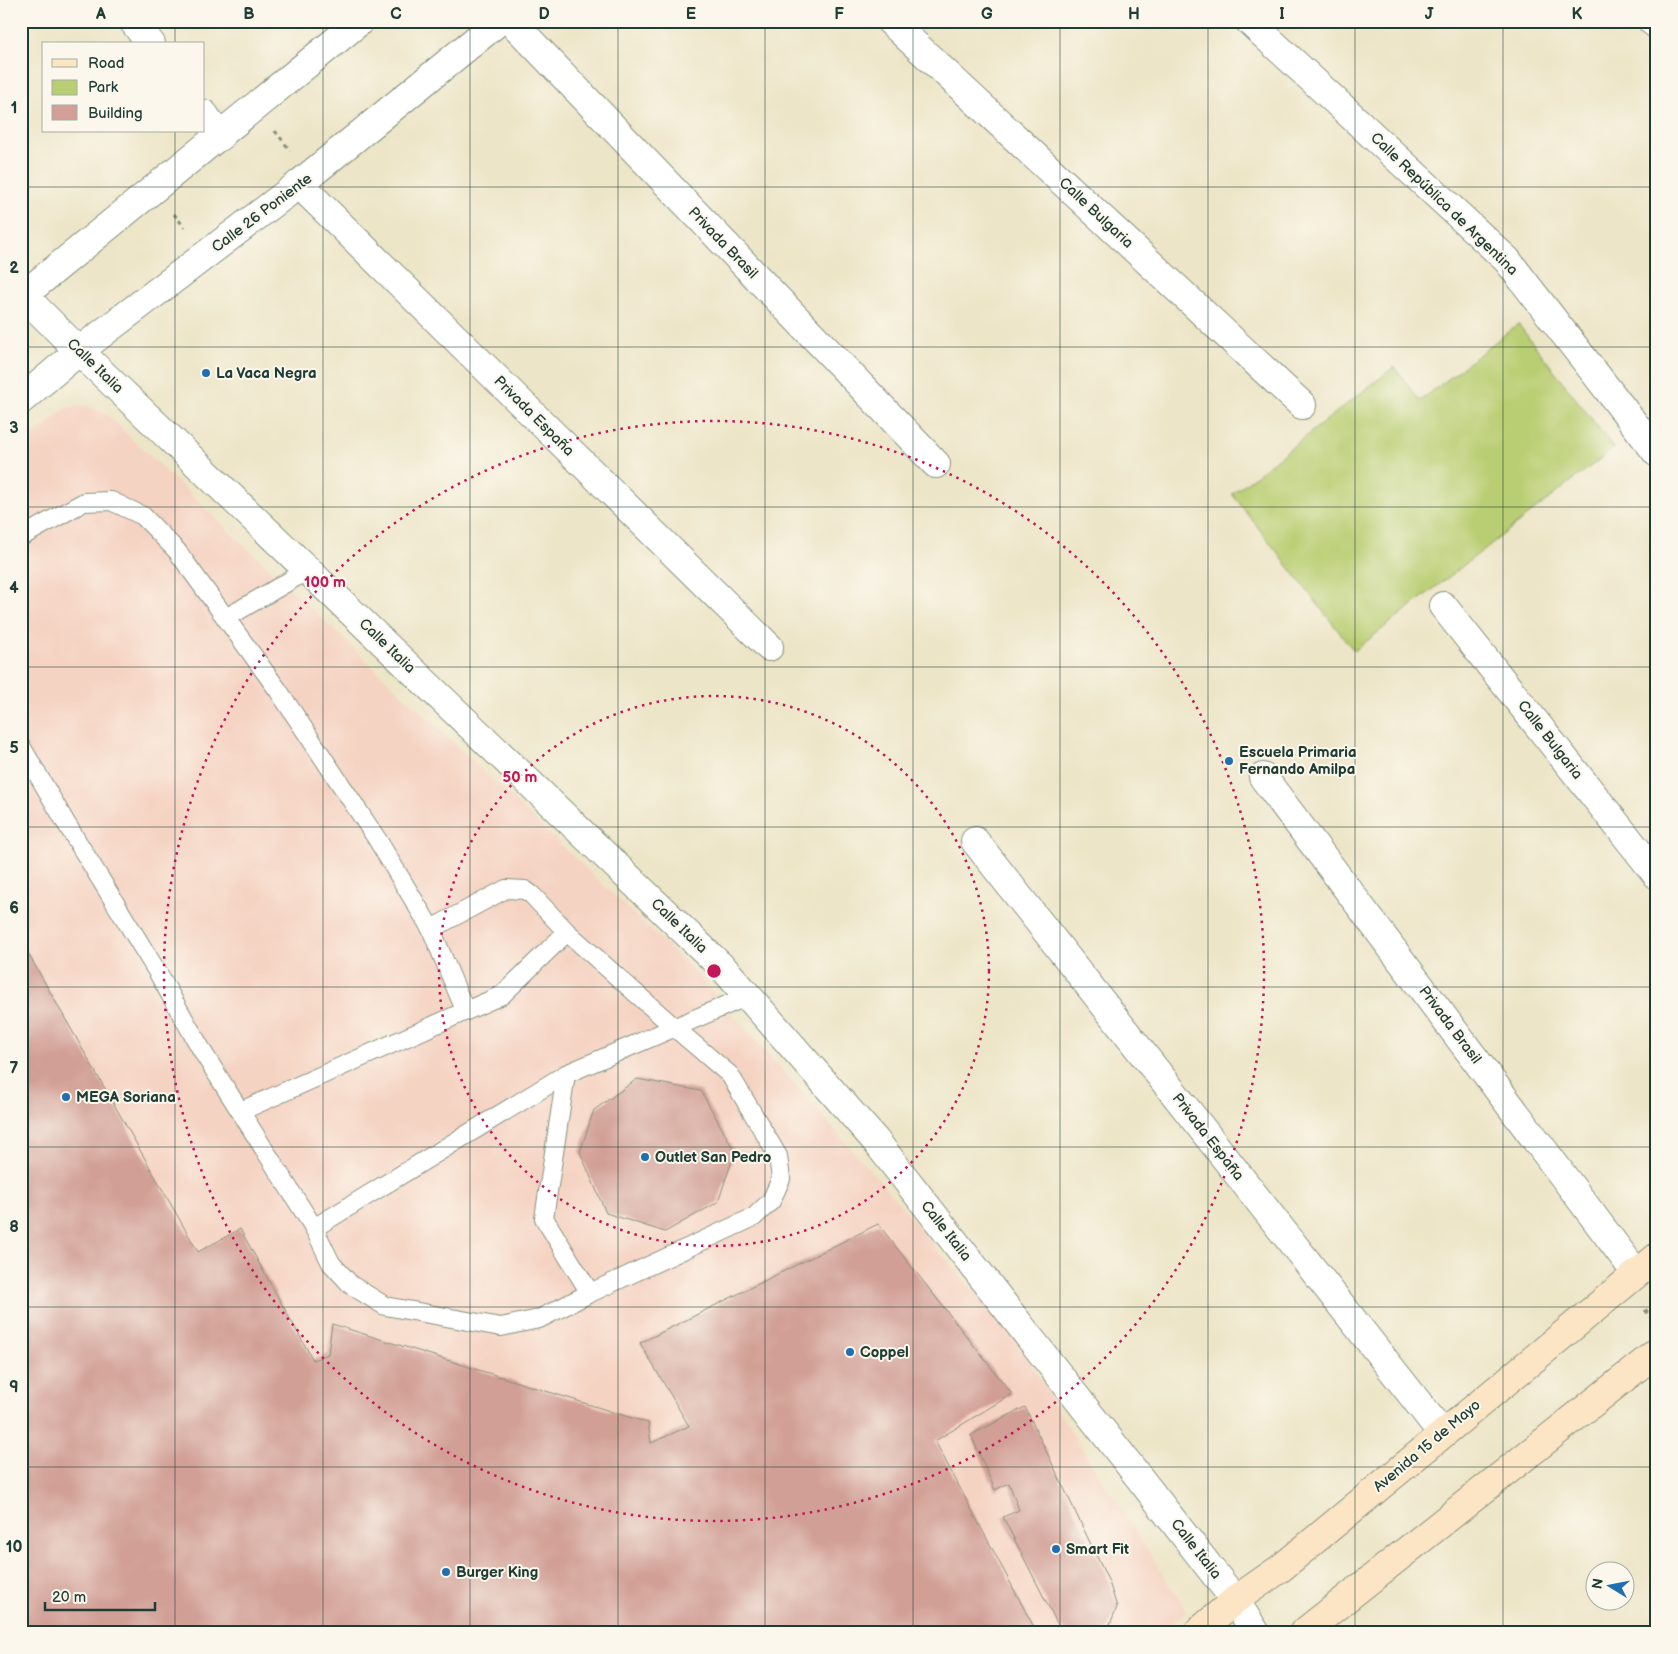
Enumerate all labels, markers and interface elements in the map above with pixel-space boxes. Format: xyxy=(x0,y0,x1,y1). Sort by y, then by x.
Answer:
text: A xyxy=(95,5,106,24)
text: B xyxy=(243,5,255,24)
text: C xyxy=(390,5,402,24)
text: D xyxy=(538,5,550,24)
text: E xyxy=(686,5,696,24)
text: F xyxy=(834,5,844,24)
text: G xyxy=(981,5,993,24)
text: H xyxy=(1128,5,1140,24)
text: I xyxy=(1279,5,1285,24)
text: J xyxy=(1425,5,1434,24)
text: K xyxy=(1572,5,1583,24)
legend xyxy=(42,42,205,132)
text: Road xyxy=(88,54,124,73)
text: Park xyxy=(88,78,119,97)
text: 1 xyxy=(11,99,17,118)
text: Building xyxy=(88,104,143,123)
street label: Calle República de Argentina xyxy=(1366,128,1522,280)
street label: Calle 26 Poniente xyxy=(208,169,316,257)
street label: Calle Bulgaria xyxy=(1055,174,1137,252)
street label: Privada Brasil xyxy=(684,203,762,283)
text: 2 xyxy=(9,259,19,278)
street label: Calle Italia xyxy=(63,334,127,398)
place label: La Vaca Negra xyxy=(216,364,317,383)
marker: La Vaca Negra xyxy=(200,367,212,379)
street label: Privada España xyxy=(490,372,578,460)
text: 3 xyxy=(9,419,19,438)
text: 100 m xyxy=(304,573,346,592)
text: 4 xyxy=(9,579,19,598)
street label: Calle Italia xyxy=(355,614,419,678)
street label: Calle Bulgaria xyxy=(1513,697,1587,783)
text: 5 xyxy=(9,739,19,758)
place label: Escuela Primaria Fernando Amilpa xyxy=(1239,743,1357,779)
marker: Escuela Primaria Fernando Amilpa xyxy=(1223,755,1235,767)
text: 50 m xyxy=(503,768,538,787)
street label: Calle Italia xyxy=(647,894,711,958)
text: 6 xyxy=(9,899,19,918)
centre of rings xyxy=(705,962,723,980)
street label: Privada Brasil xyxy=(1415,982,1485,1068)
text: 7 xyxy=(10,1059,19,1078)
place label: MEGA Soriana xyxy=(76,1088,176,1107)
street label: Privada España xyxy=(1168,1089,1248,1185)
marker: MEGA Soriana xyxy=(60,1091,72,1103)
place label: Outlet San Pedro xyxy=(655,1148,772,1167)
marker: Outlet San Pedro xyxy=(639,1151,651,1163)
street label: Calle Italia xyxy=(917,1197,975,1265)
text: 8 xyxy=(9,1218,19,1237)
place label: Coppel xyxy=(860,1343,909,1362)
marker: Coppel xyxy=(844,1346,856,1358)
text: 9 xyxy=(9,1378,19,1397)
street label: Avenida 15 de Mayo xyxy=(1370,1396,1484,1496)
street label: Calle Italia xyxy=(1167,1515,1225,1583)
text: 10 xyxy=(6,1538,22,1557)
place label: Smart Fit xyxy=(1066,1540,1129,1559)
marker: Smart Fit xyxy=(1050,1543,1062,1555)
north arrow xyxy=(1586,1562,1636,1612)
place label: Burger King xyxy=(456,1563,538,1582)
marker: Burger King xyxy=(440,1566,452,1578)
text: N xyxy=(1588,1577,1607,1590)
scale bar xyxy=(45,1579,155,1611)
text: 20 m xyxy=(52,1588,86,1607)

